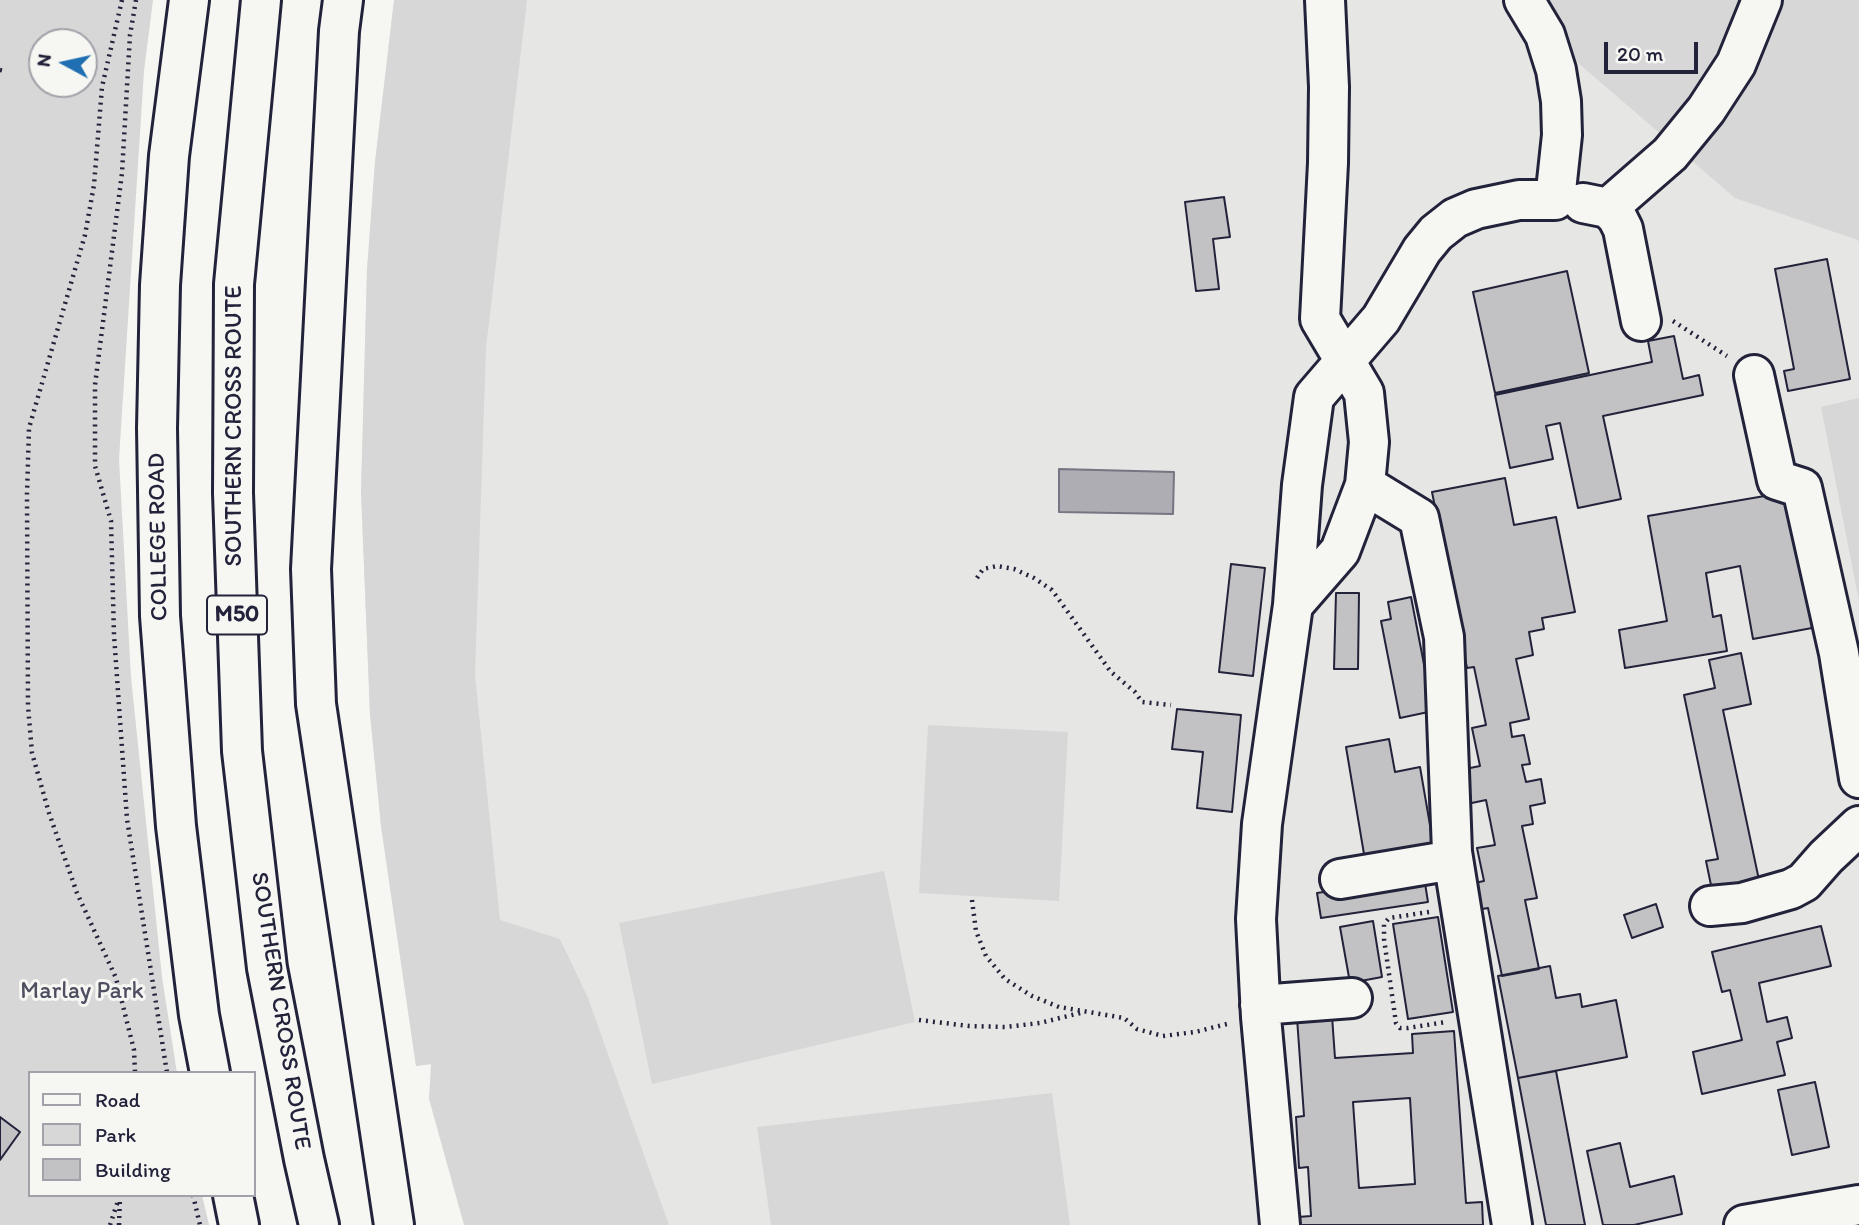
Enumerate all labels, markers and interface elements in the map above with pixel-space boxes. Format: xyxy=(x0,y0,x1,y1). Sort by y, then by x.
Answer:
north arrow xyxy=(28,28,98,98)
scale bar xyxy=(1607,28,1702,72)
text: 20 m xyxy=(1617,41,1663,66)
text: N xyxy=(31,52,56,68)
street label: SOUTHERN CROSS ROUTE xyxy=(221,286,249,566)
street label: COLLEGE ROAD xyxy=(143,453,175,621)
road number: M50 xyxy=(207,596,267,635)
street label: SOUTHERN CROSS ROUTE xyxy=(244,870,316,1152)
park label: Marlay Park xyxy=(20,978,144,1006)
legend xyxy=(28,1071,256,1197)
text: Road xyxy=(95,1087,140,1112)
text: Park xyxy=(95,1122,136,1147)
text: Building xyxy=(95,1157,171,1182)

